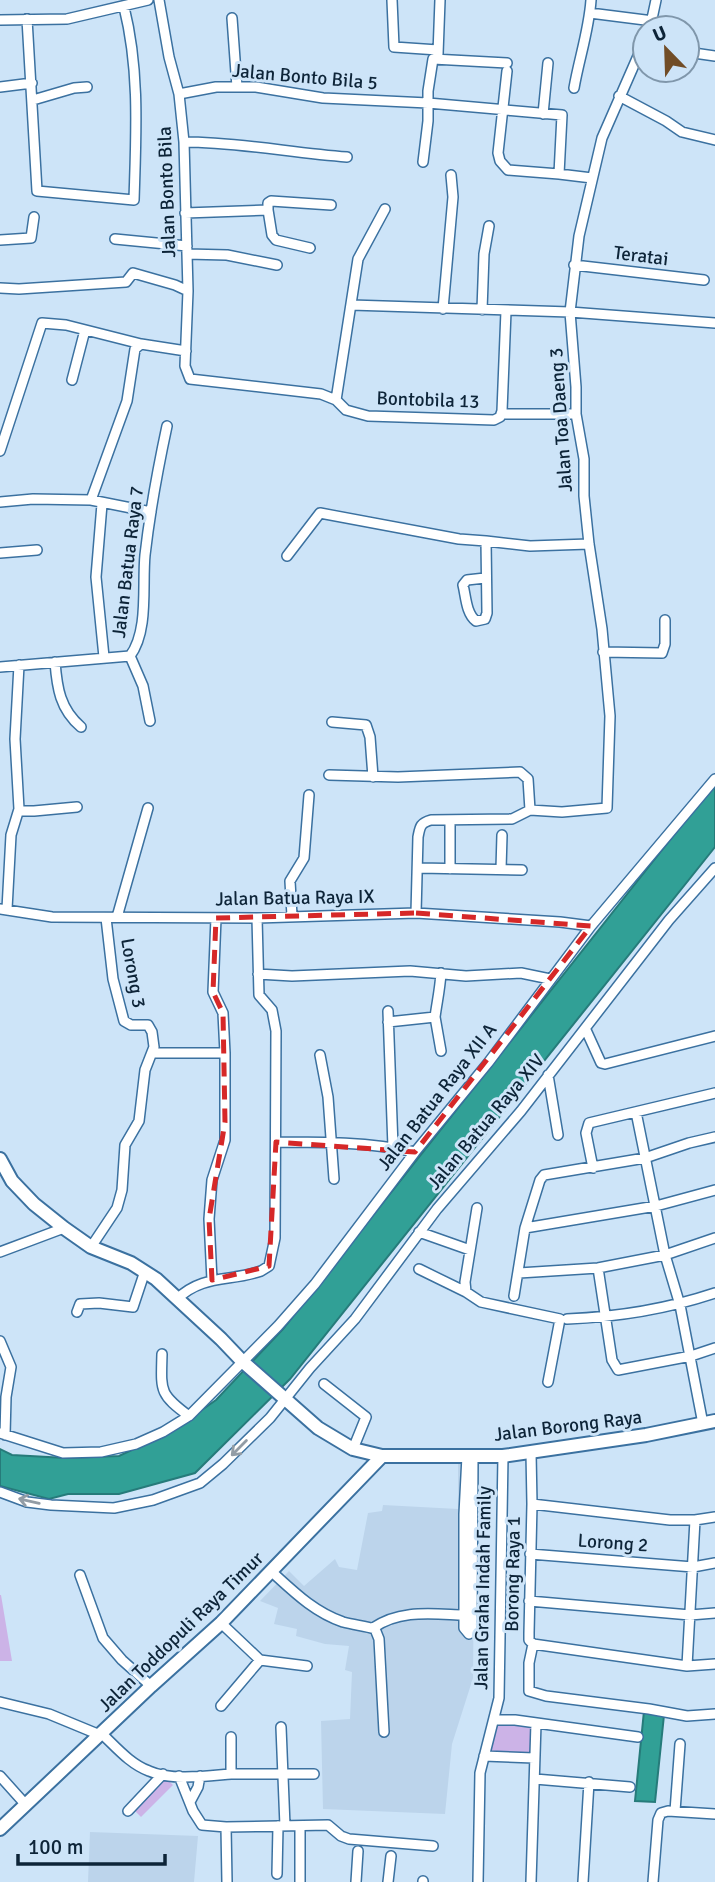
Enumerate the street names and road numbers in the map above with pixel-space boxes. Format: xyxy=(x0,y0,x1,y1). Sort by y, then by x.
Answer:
street label: Jalan Bonto Bila 5 xyxy=(231,59,379,95)
street label: Jalan Bonto Bila xyxy=(153,126,181,258)
street label: Teratai xyxy=(612,241,670,271)
street label: Jalan Toa Daeng 3 xyxy=(544,347,578,493)
street label: Bontobila 13 xyxy=(376,386,480,414)
street label: Jalan Batua Raya 7 xyxy=(107,485,149,639)
street label: Jalan Batua Raya IX xyxy=(215,885,375,911)
street label: Lorong 3 xyxy=(115,936,151,1010)
street label: Jalan Batua Raya XII A xyxy=(372,1018,502,1175)
street label: Jalan Batua Raya XIV xyxy=(422,1049,550,1195)
street label: Jalan Borong Raya xyxy=(493,1405,643,1447)
street label: Jalan Graha Indah Family xyxy=(469,1486,497,1690)
street label: Borong Raya 1 xyxy=(500,1516,526,1632)
street label: Lorong 2 xyxy=(577,1529,649,1557)
street label: Jalan Toddopuli Raya Timur xyxy=(93,1547,269,1717)

